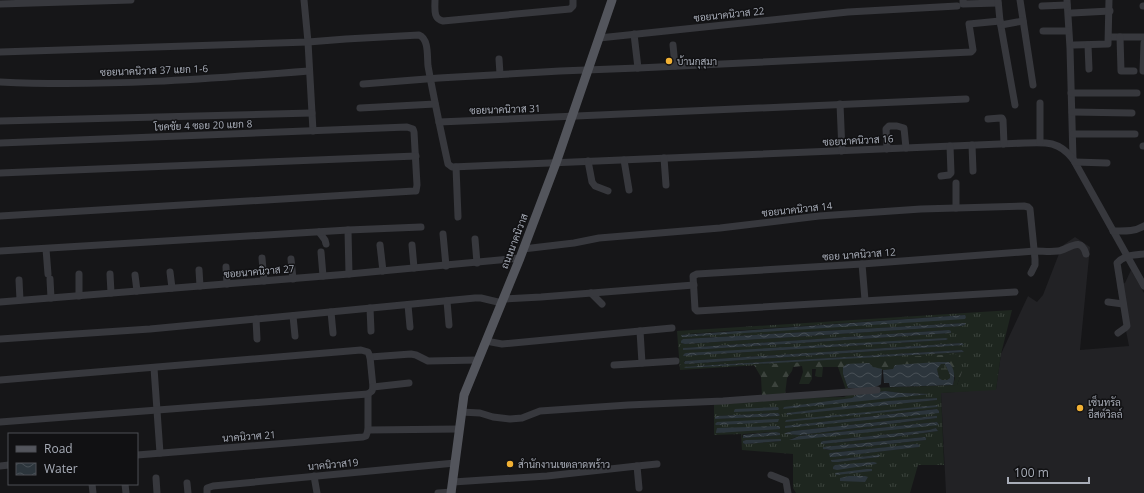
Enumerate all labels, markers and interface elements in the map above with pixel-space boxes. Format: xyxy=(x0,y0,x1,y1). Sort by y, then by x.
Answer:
street label: ซอยนาคนิวาส 22 xyxy=(693,3,765,25)
place label: บ้านกุสุมา xyxy=(677,54,717,69)
marker: บ้านกุสุมา xyxy=(664,56,674,66)
street label: ซอยนาคนิวาส 37 แยก 1-6 xyxy=(100,61,209,79)
street label: ซอยนาคนิวาส 31 xyxy=(469,101,541,117)
street label: โชคชัย 4 ซอย 20 แยก 8 xyxy=(153,116,253,134)
street label: ซอยนาคนิวาส 16 xyxy=(822,131,894,149)
street label: ซอยนาคนิวาส 14 xyxy=(761,198,833,220)
street label: ถนนนาคนิวาส xyxy=(497,211,531,271)
street label: ซอย นาคนิวาส 12 xyxy=(822,244,897,264)
street label: ซอยนาคนิวาส 27 xyxy=(223,261,295,281)
place label: เซ็นทรัล อีสต์วิลล์ xyxy=(1088,395,1123,421)
marker: เซ็นทรัล อีสต์วิลล์ xyxy=(1075,403,1085,413)
street label: นาคนิวาศ 21 xyxy=(222,427,276,445)
legend xyxy=(8,433,138,485)
text: Road xyxy=(44,440,73,457)
street label: นาคนิวาส19 xyxy=(307,455,359,473)
place label: สำนักงานเขตลาดพร้าว xyxy=(518,457,610,471)
marker: สำนักงานเขตลาดพร้าว xyxy=(505,459,515,469)
scale bar xyxy=(1008,459,1089,485)
text: Water xyxy=(44,460,78,477)
text: 100 m xyxy=(1014,464,1049,481)

